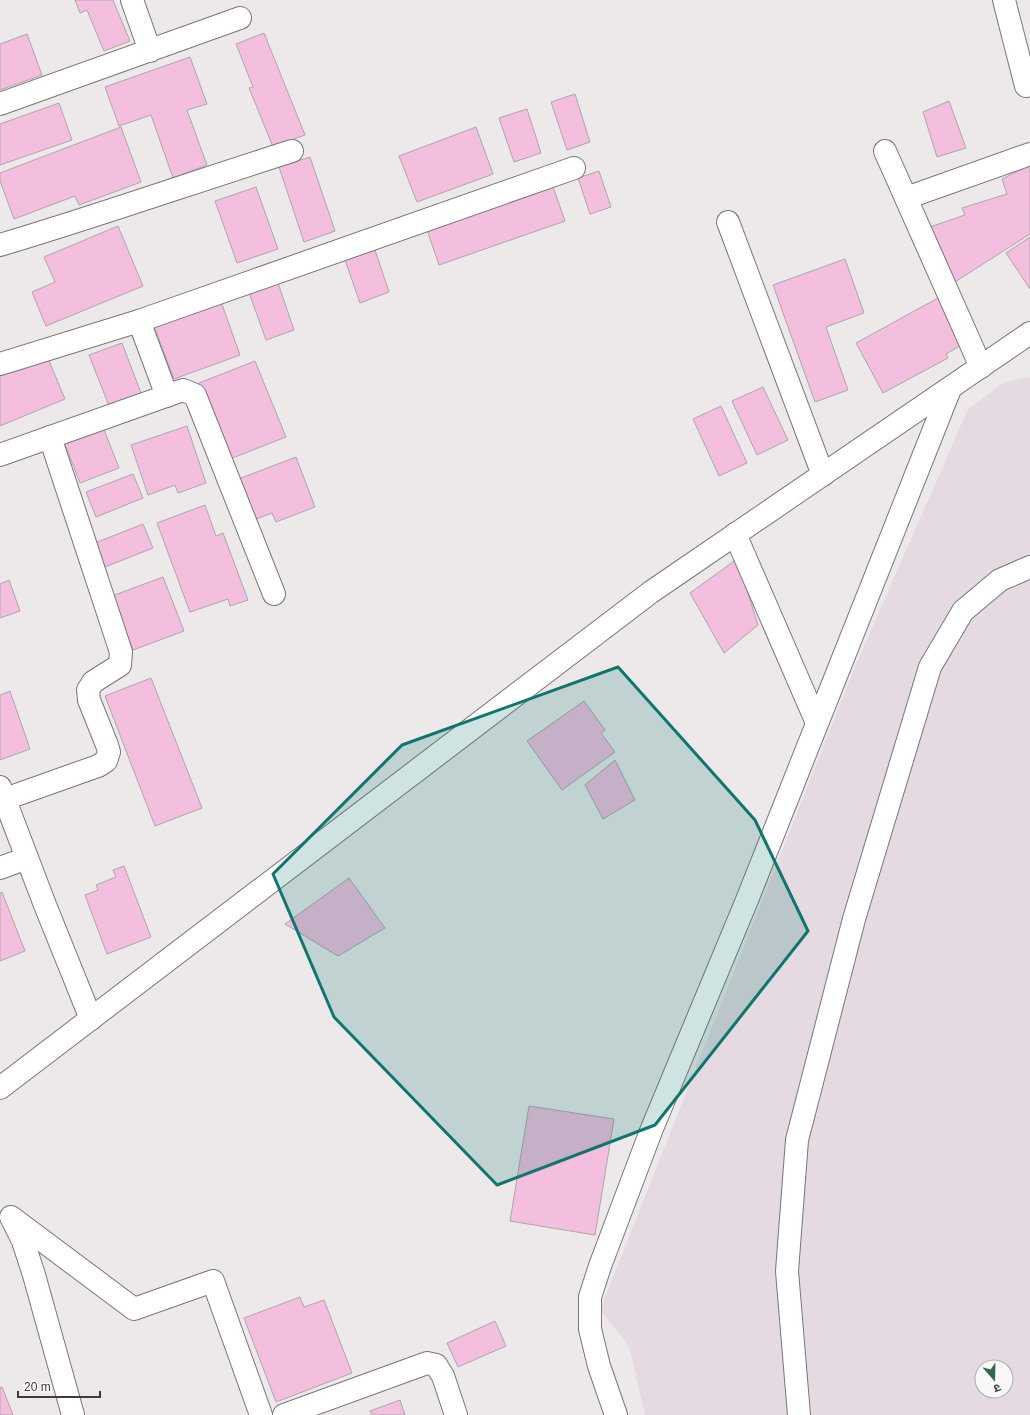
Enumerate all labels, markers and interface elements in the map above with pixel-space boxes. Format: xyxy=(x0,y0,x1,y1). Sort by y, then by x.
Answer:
north arrow xyxy=(974,1359,1014,1399)
scale bar xyxy=(18,1373,100,1399)
text: 20 m xyxy=(24,1380,51,1394)
text: उ xyxy=(992,1382,1002,1395)

